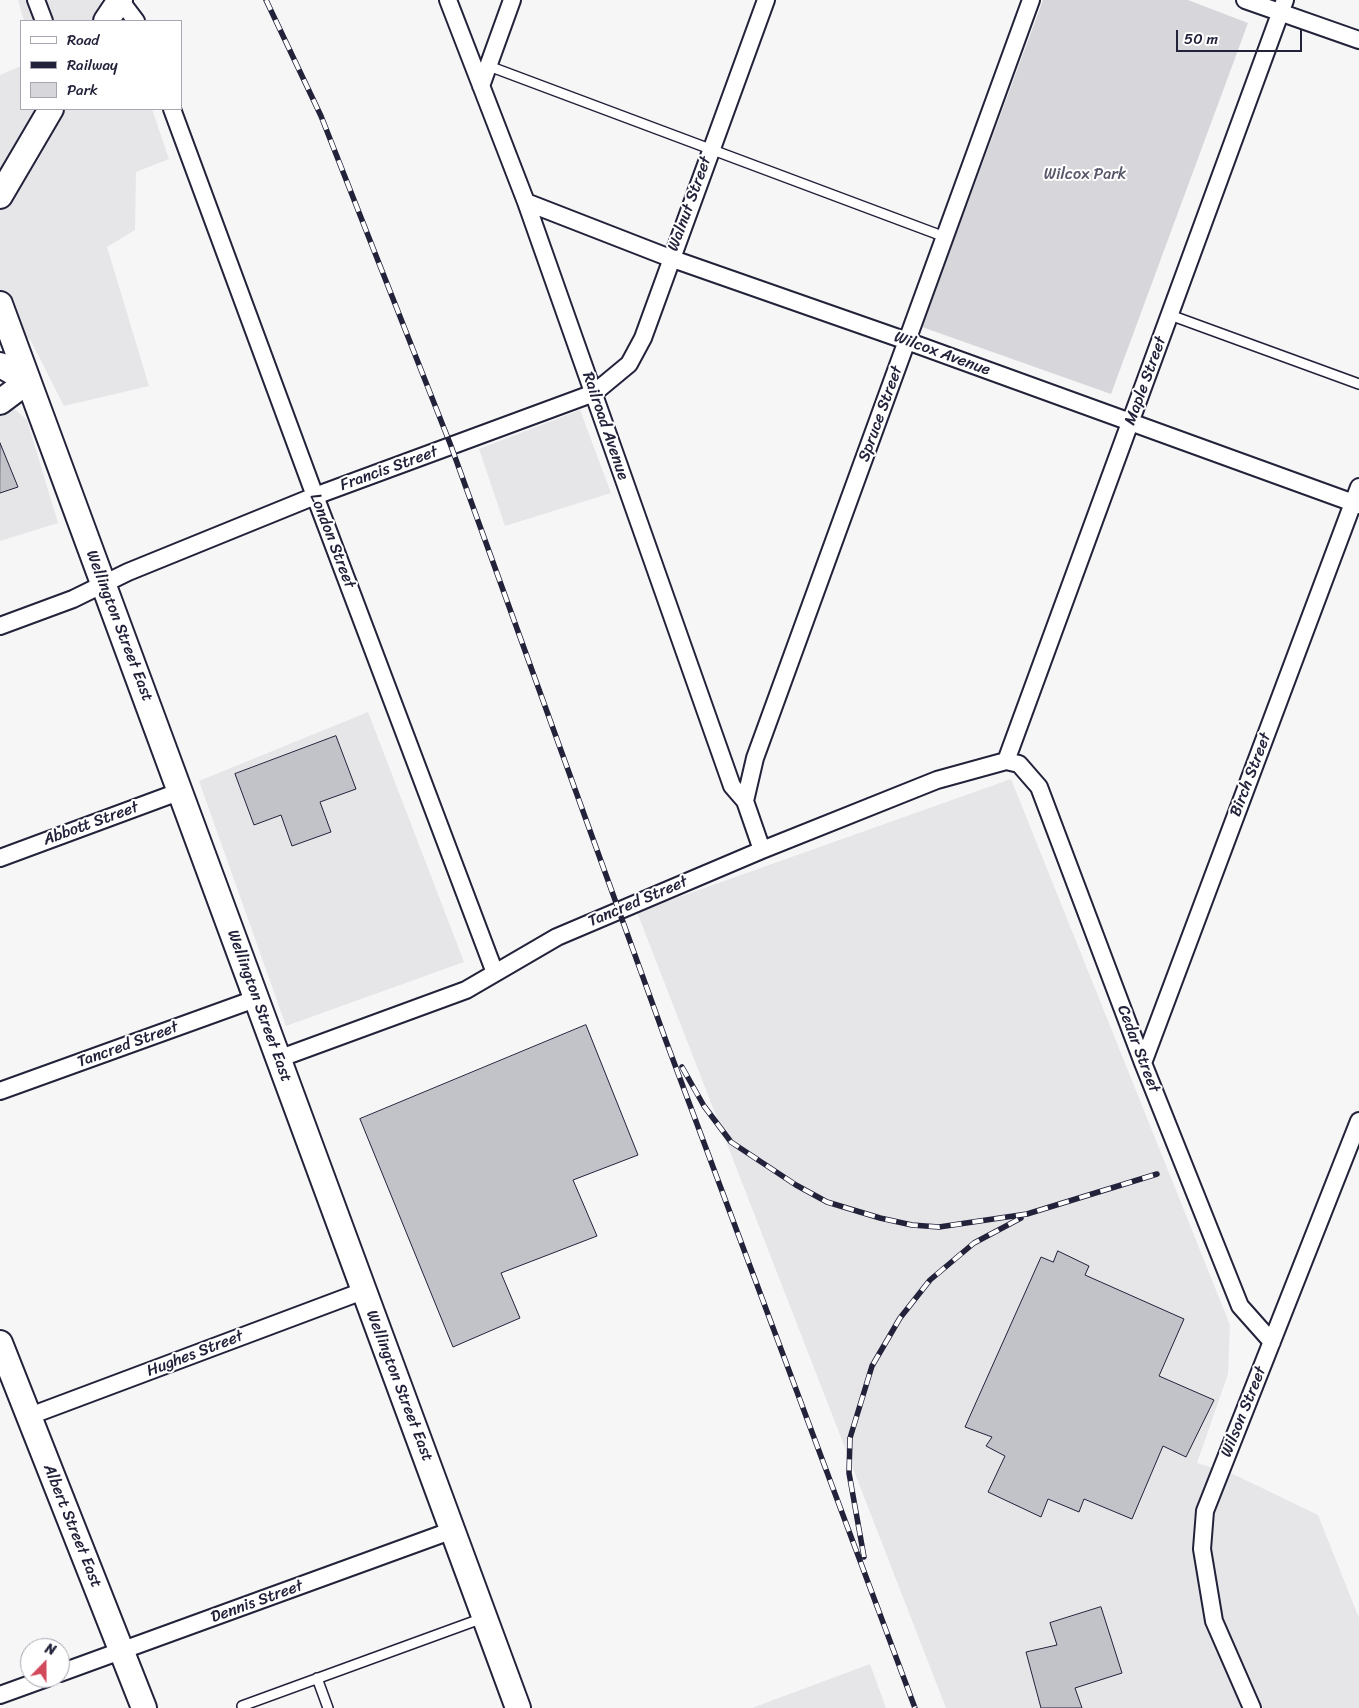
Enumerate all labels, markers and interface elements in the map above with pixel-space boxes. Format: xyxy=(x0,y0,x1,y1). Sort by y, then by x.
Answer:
legend xyxy=(20,20,182,110)
scale bar xyxy=(1179,20,1305,52)
text: 50 m xyxy=(1184,26,1218,52)
text: Road xyxy=(67,27,99,53)
text: Railway xyxy=(67,52,118,78)
text: Park xyxy=(67,77,98,103)
street label: Walnut Street xyxy=(664,154,716,254)
park label: Wilcox Park xyxy=(1044,165,1126,185)
street label: Wilcox Avenue xyxy=(891,328,993,380)
street label: Maple Street xyxy=(1121,334,1171,428)
street label: Spruce Street xyxy=(855,363,907,465)
street label: Railroad Avenue xyxy=(578,370,632,482)
street label: Francis Street xyxy=(338,442,440,496)
street label: London Street xyxy=(305,491,359,591)
street label: Wellington Street East xyxy=(81,548,157,704)
street label: Birch Street xyxy=(1226,730,1276,820)
street label: Abbott Street xyxy=(41,798,141,850)
street label: Tancred Street xyxy=(585,872,691,932)
street label: Wellington Street East xyxy=(223,927,295,1085)
street label: Cedar Street xyxy=(1113,1003,1163,1095)
street label: Tancred Street xyxy=(75,1018,181,1072)
street label: Wellington Street East xyxy=(361,1308,437,1464)
street label: Hughes Street xyxy=(144,1327,246,1381)
street label: Wilson Street xyxy=(1217,1364,1271,1460)
street label: Albert Street East xyxy=(38,1461,106,1591)
street label: Dennis Street xyxy=(208,1576,306,1628)
text: N xyxy=(41,1636,60,1663)
north arrow xyxy=(20,1638,70,1688)

